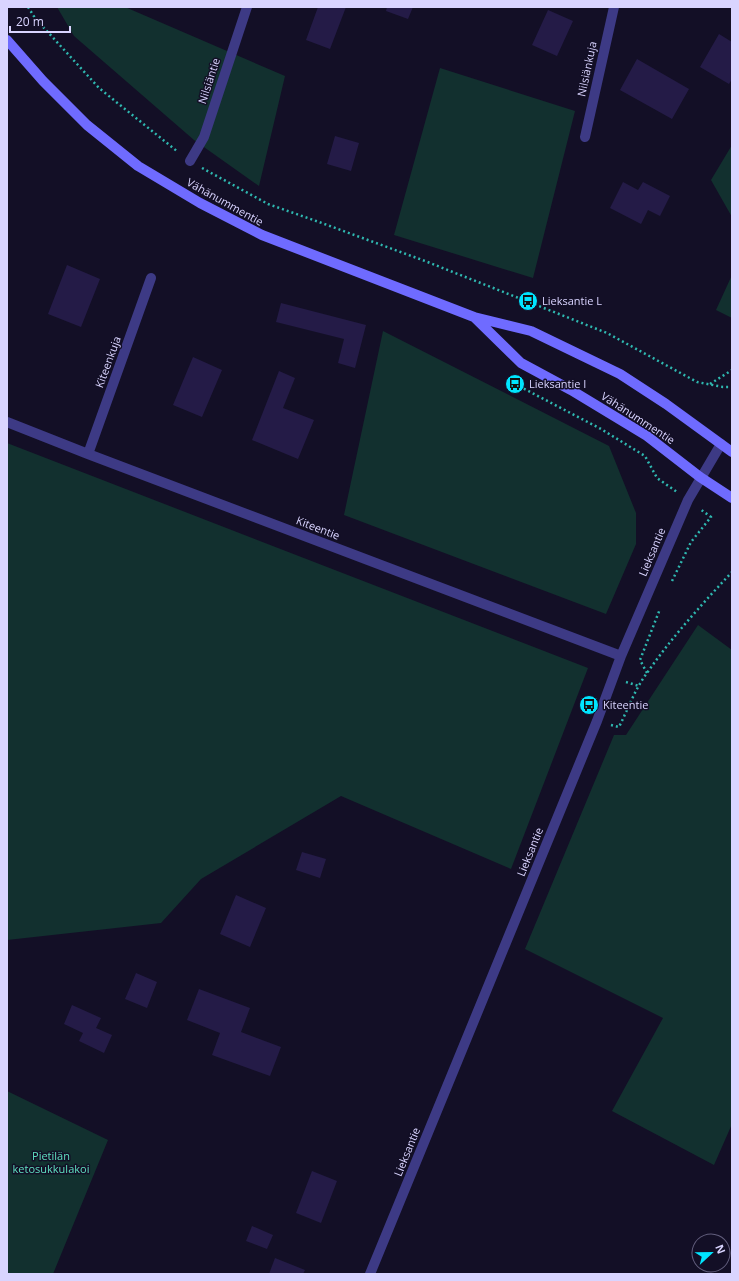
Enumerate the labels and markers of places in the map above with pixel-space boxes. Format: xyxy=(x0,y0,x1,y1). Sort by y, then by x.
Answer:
bus stop icon: Lieksantie L xyxy=(517,290,539,312)
place label: Lieksantie L xyxy=(542,293,602,308)
bus stop icon: Lieksantie I xyxy=(504,373,526,395)
place label: Lieksantie I xyxy=(529,376,586,391)
bus stop icon: Kiteentie xyxy=(578,694,600,716)
place label: Kiteentie xyxy=(603,697,648,712)

